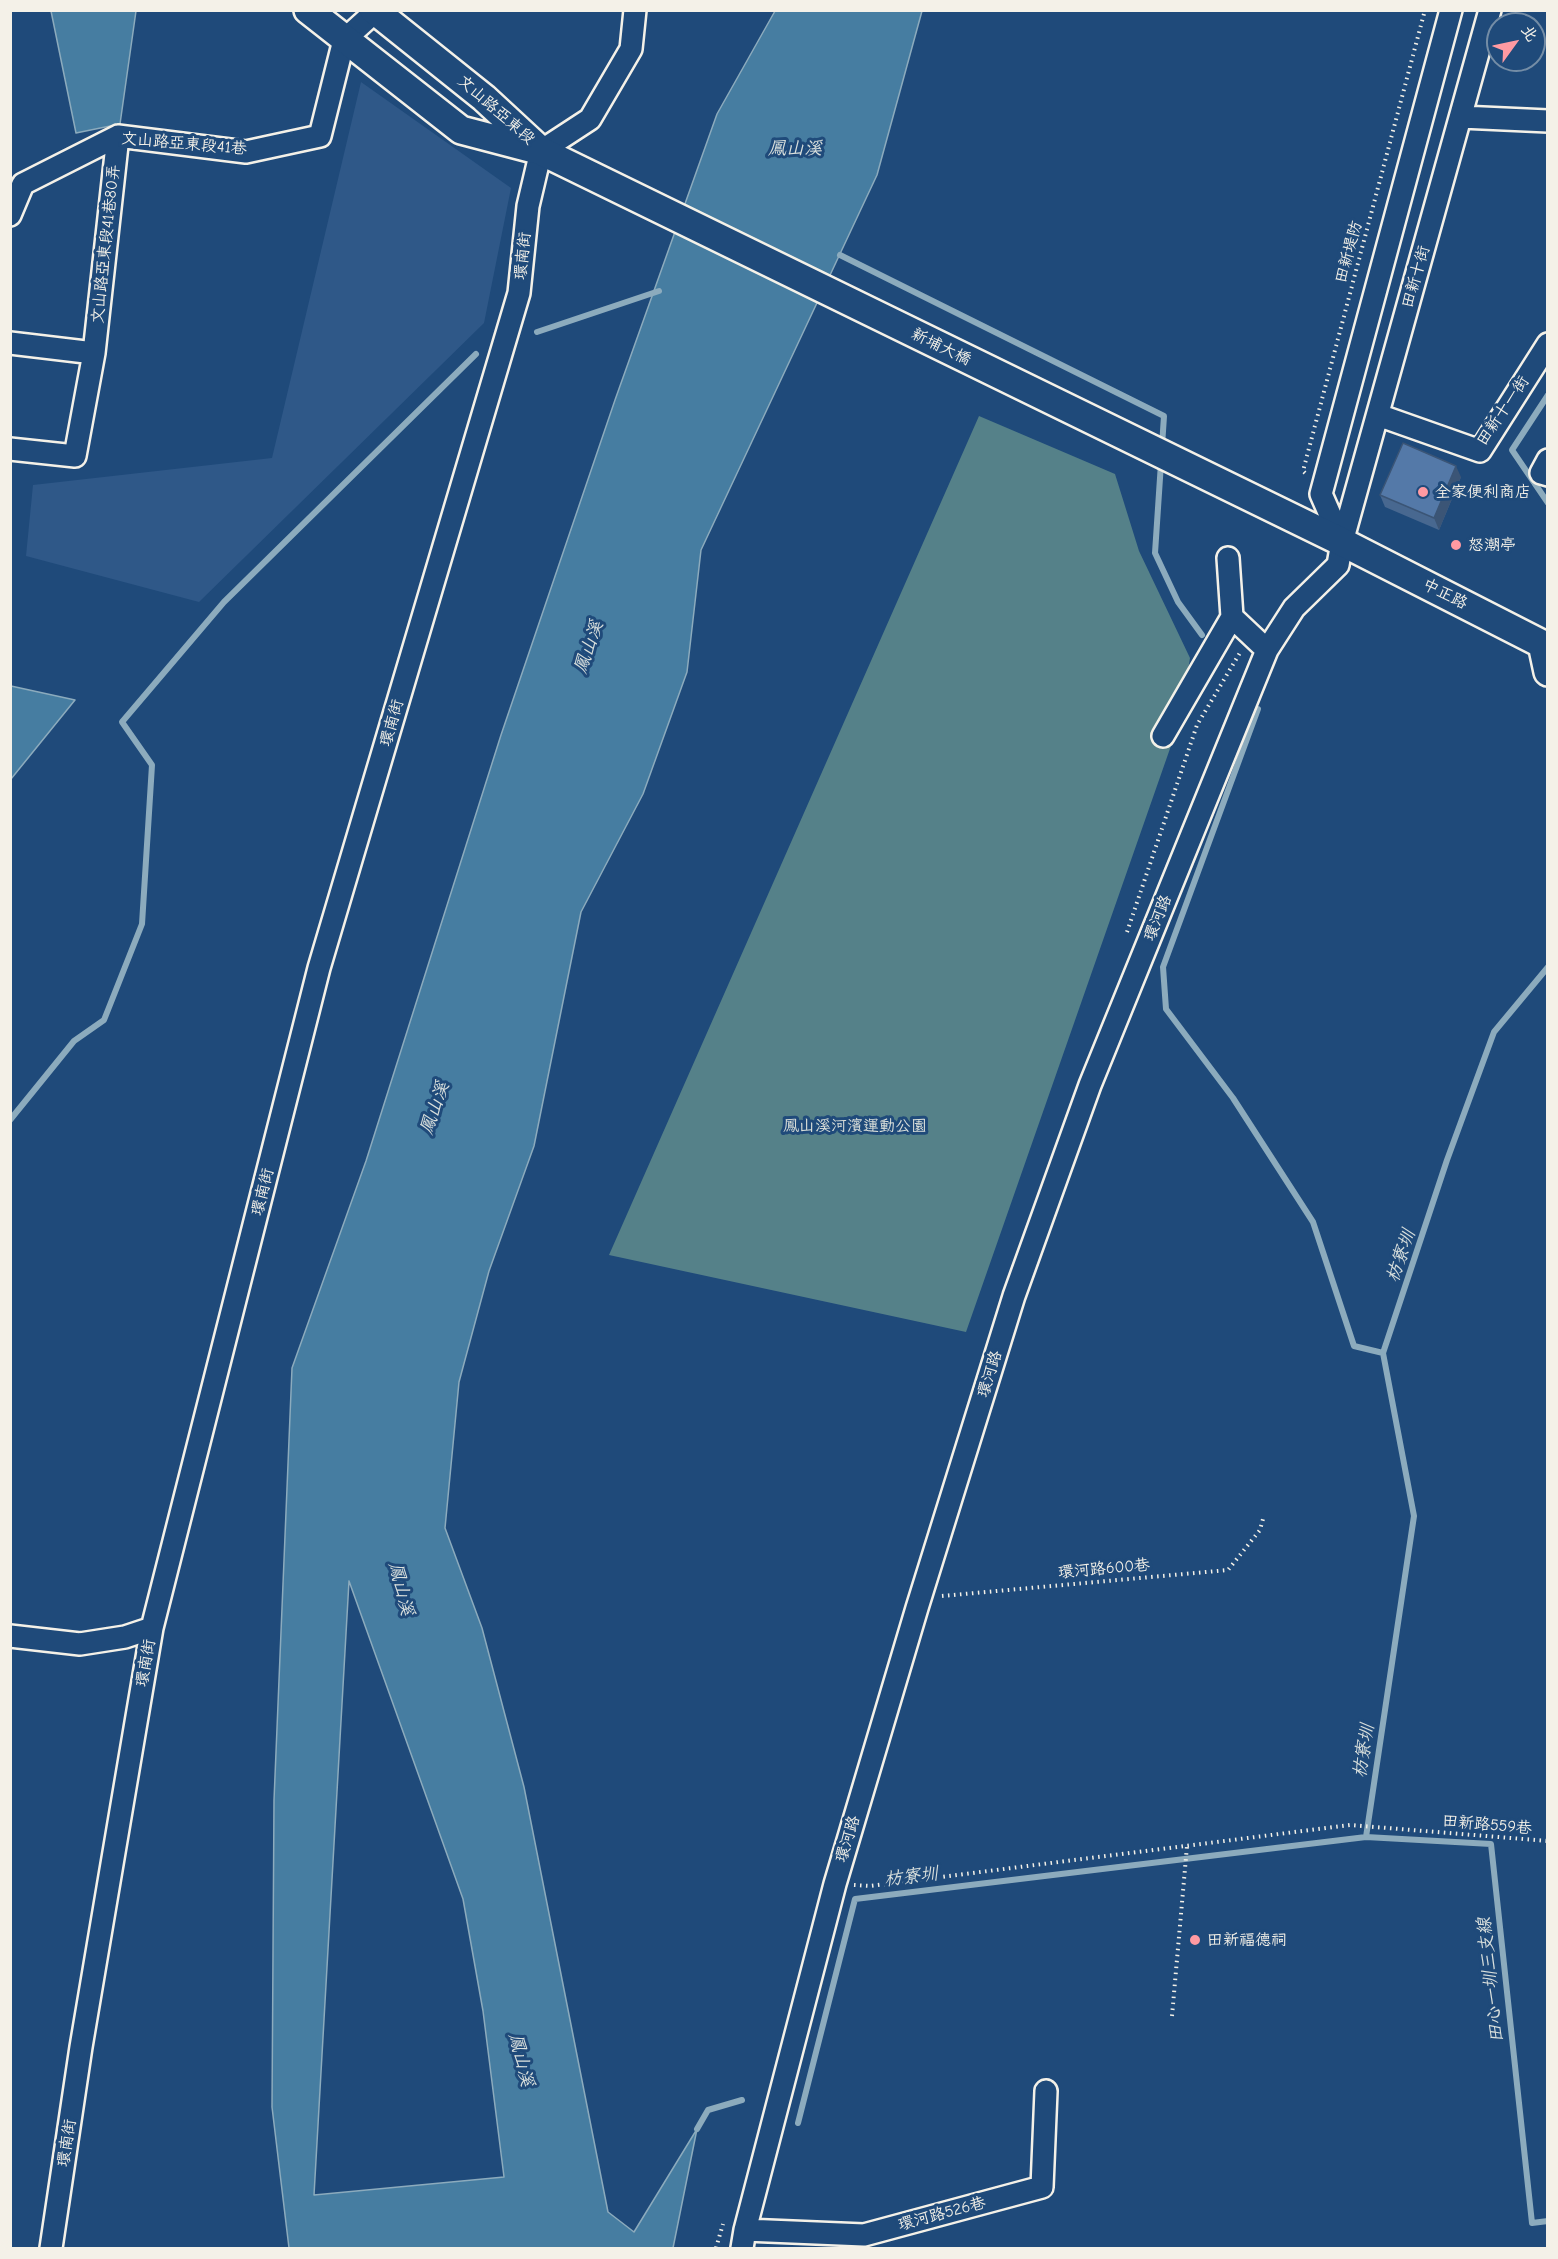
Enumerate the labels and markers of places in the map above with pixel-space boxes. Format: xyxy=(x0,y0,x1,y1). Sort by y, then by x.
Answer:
place label: 全家便利商店 xyxy=(1435,482,1531,502)
marker: 全家便利商店 xyxy=(1416,485,1430,499)
place label: 怒潮亭 xyxy=(1468,535,1516,555)
marker: 怒潮亭 xyxy=(1449,538,1463,552)
place label: 田新福德祠 xyxy=(1207,1930,1287,1950)
marker: 田新福德祠 xyxy=(1188,1933,1202,1947)

